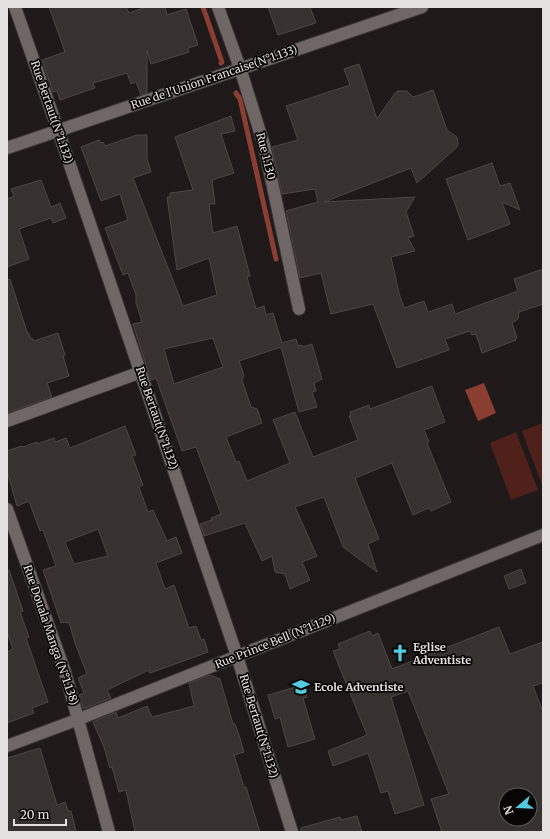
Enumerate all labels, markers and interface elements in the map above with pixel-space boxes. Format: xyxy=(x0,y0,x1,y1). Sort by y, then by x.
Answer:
street label: Rue de l'Union Francaise(N°1.133) xyxy=(129,42,299,112)
street label: Rue Bertaut(N°1.132) xyxy=(28,59,76,165)
street label: Rue 1.130 xyxy=(253,131,279,181)
street label: Rue Bertaut(N°1.132) xyxy=(133,365,181,471)
street label: Rue Douala Manga (N°1.138) xyxy=(20,563,82,707)
street label: Rue Prince Bell (N°1.129) xyxy=(213,610,337,672)
place label: Eglise Adventiste xyxy=(412,640,471,667)
church icon: Eglise Adventiste xyxy=(390,643,410,663)
street label: Rue Bertaut(N°1.132) xyxy=(237,672,281,780)
school or university icon: Ecole Adventiste xyxy=(291,677,311,697)
place label: Ecole Adventiste xyxy=(314,680,404,694)
north arrow xyxy=(498,787,538,827)
scale bar xyxy=(14,801,66,827)
text: N xyxy=(500,804,517,817)
text: 20 m xyxy=(20,807,49,822)

